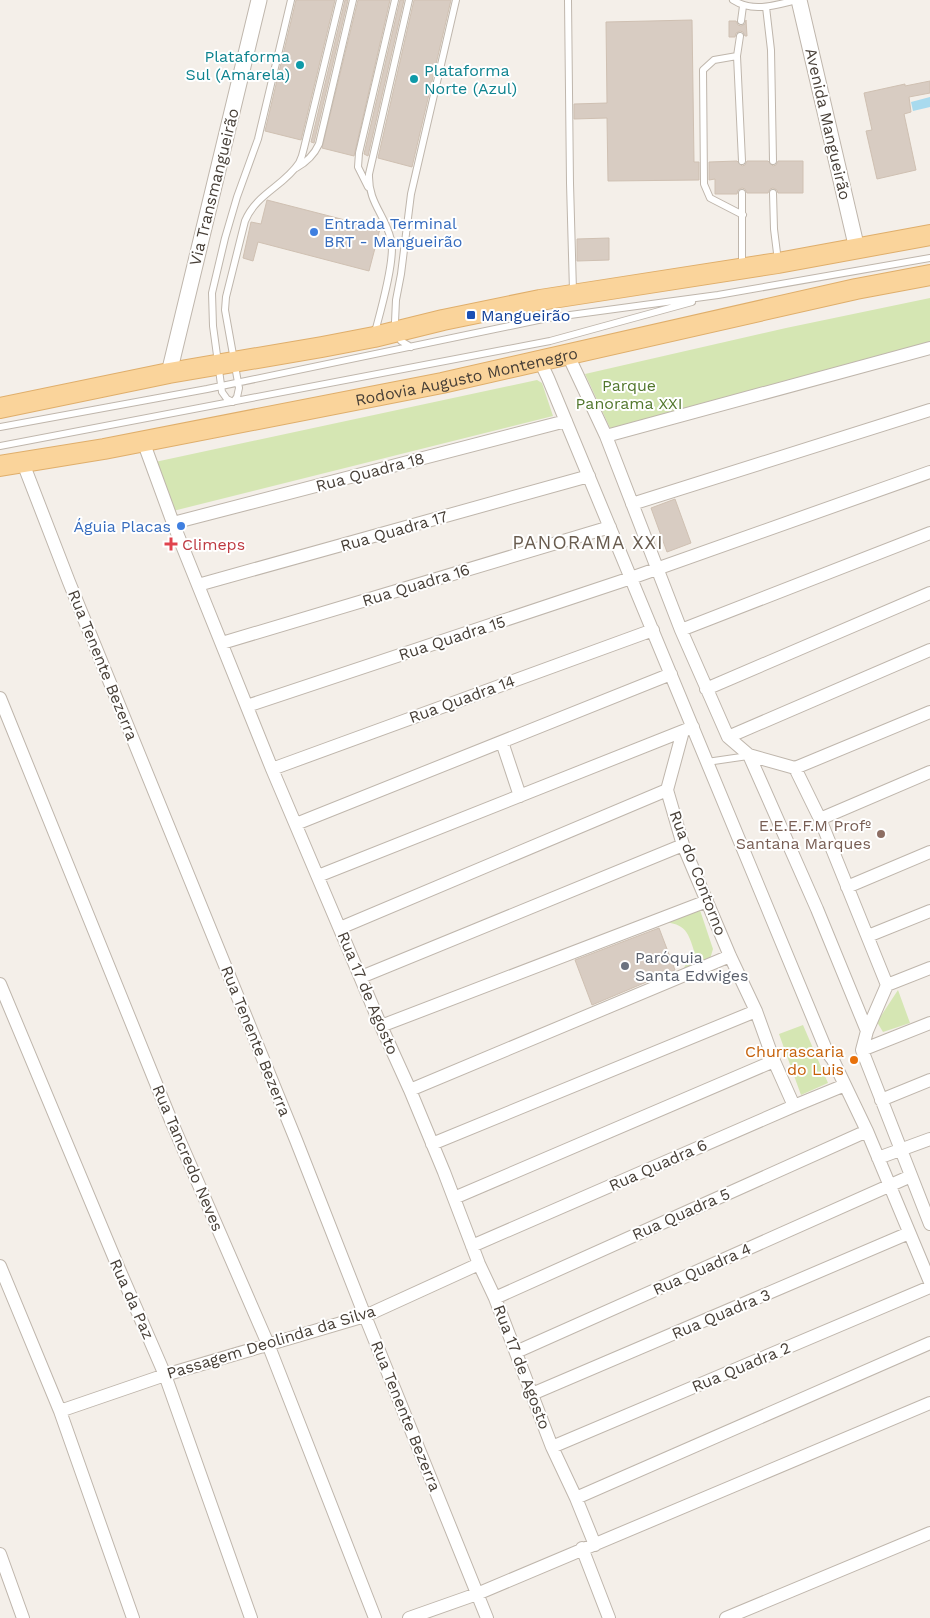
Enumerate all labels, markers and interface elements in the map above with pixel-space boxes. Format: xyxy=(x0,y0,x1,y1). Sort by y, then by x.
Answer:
street label: Avenida Mangueirão xyxy=(801,46,855,202)
place label: Plataforma Sul (Amarela) xyxy=(185,47,290,84)
marker: Plataforma Sul (Amarela) xyxy=(294,59,306,71)
place label: Plataforma Norte (Azul) xyxy=(424,61,517,98)
marker: Plataforma Norte (Azul) xyxy=(408,73,420,85)
street label: Via Transmangueirão xyxy=(185,106,243,268)
place label: Entrada Terminal BRT - Mangueirão xyxy=(324,214,462,251)
marker: Entrada Terminal BRT - Mangueirão xyxy=(308,226,320,238)
place label: Mangueirão xyxy=(481,306,570,325)
marker: Mangueirão xyxy=(465,309,477,321)
street label: Rodovia Augusto Montenegro xyxy=(353,343,579,409)
park label: Parque Panorama XXI xyxy=(576,376,682,413)
street label: Rua Quadra 18 xyxy=(314,448,426,496)
street label: Rua Quadra 17 xyxy=(338,507,450,555)
place label: Águia Placas xyxy=(73,517,171,536)
marker: Águia Placas xyxy=(175,520,187,532)
district label: PANORAMA XXI xyxy=(512,531,664,554)
place label: Climeps xyxy=(182,535,245,554)
marker: Climeps xyxy=(164,537,178,551)
street label: Rua Quadra 16 xyxy=(360,560,472,610)
street label: Rua Tenente Bezerra xyxy=(64,587,142,743)
street label: Rua Quadra 15 xyxy=(396,612,508,664)
street label: Rua Quadra 14 xyxy=(406,671,518,727)
street label: Rua do Contorno xyxy=(665,808,731,938)
place label: E.E.E.F.M Profº Santana Marques xyxy=(736,816,871,853)
marker: E.E.E.F.M Profº Santana Marques xyxy=(875,828,887,840)
street label: Rua 17 de Agosto xyxy=(333,929,403,1057)
place label: Paróquia Santa Edwiges xyxy=(635,948,749,985)
marker: Paróquia Santa Edwiges xyxy=(619,960,631,972)
street label: Rua Tenente Bezerra xyxy=(217,963,295,1119)
place label: Churrascaria do Luis xyxy=(745,1042,844,1079)
marker: Churrascaria do Luis xyxy=(848,1054,860,1066)
street label: Rua Tancredo Neves xyxy=(149,1082,227,1234)
street label: Rua Quadra 6 xyxy=(606,1135,710,1195)
street label: Rua Quadra 5 xyxy=(629,1184,733,1244)
street label: Rua Quadra 4 xyxy=(650,1239,754,1299)
street label: Rua da Paz xyxy=(106,1256,158,1342)
street label: Rua Quadra 3 xyxy=(669,1285,773,1343)
street label: Passagem Deolinda da Silva xyxy=(164,1301,378,1383)
street label: Rua 17 de Agosto xyxy=(490,1302,554,1432)
street label: Rua Tenente Bezerra xyxy=(367,1338,445,1494)
street label: Rua Quadra 2 xyxy=(689,1338,793,1396)

